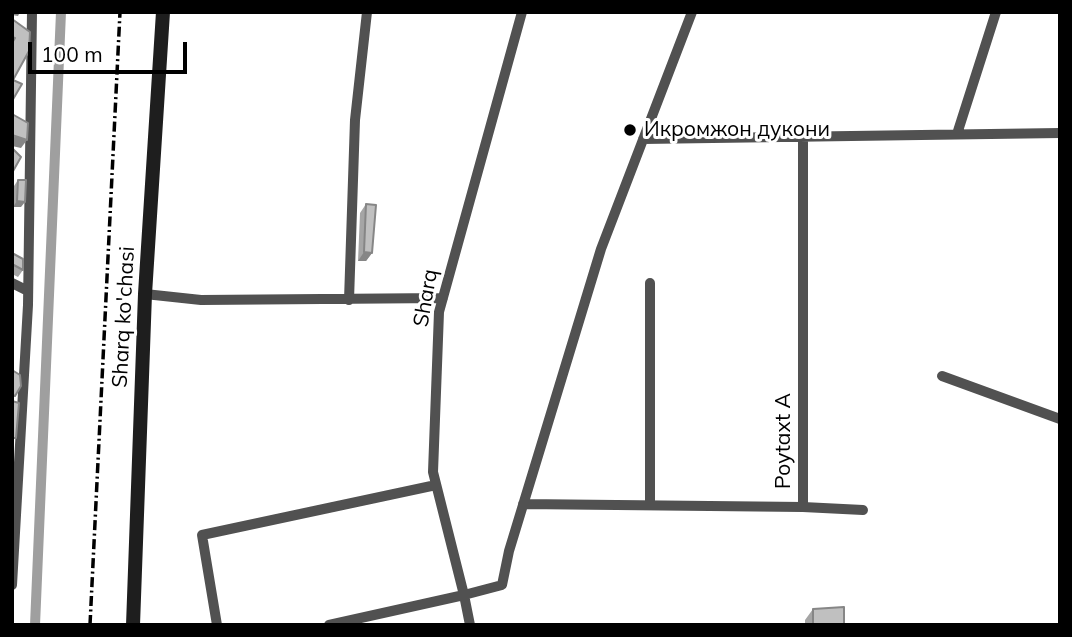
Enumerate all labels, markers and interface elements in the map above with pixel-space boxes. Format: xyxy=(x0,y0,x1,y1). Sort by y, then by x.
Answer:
scale bar xyxy=(32,28,191,72)
text: 100 m xyxy=(41,41,103,67)
place label: Икромжон дукони xyxy=(644,117,830,143)
marker: Икромжон дукони xyxy=(622,122,638,138)
street label: Sharq ko'chasi xyxy=(108,246,140,388)
street label: Sharq xyxy=(409,267,443,329)
street label: Poytaxt A xyxy=(771,393,797,489)

